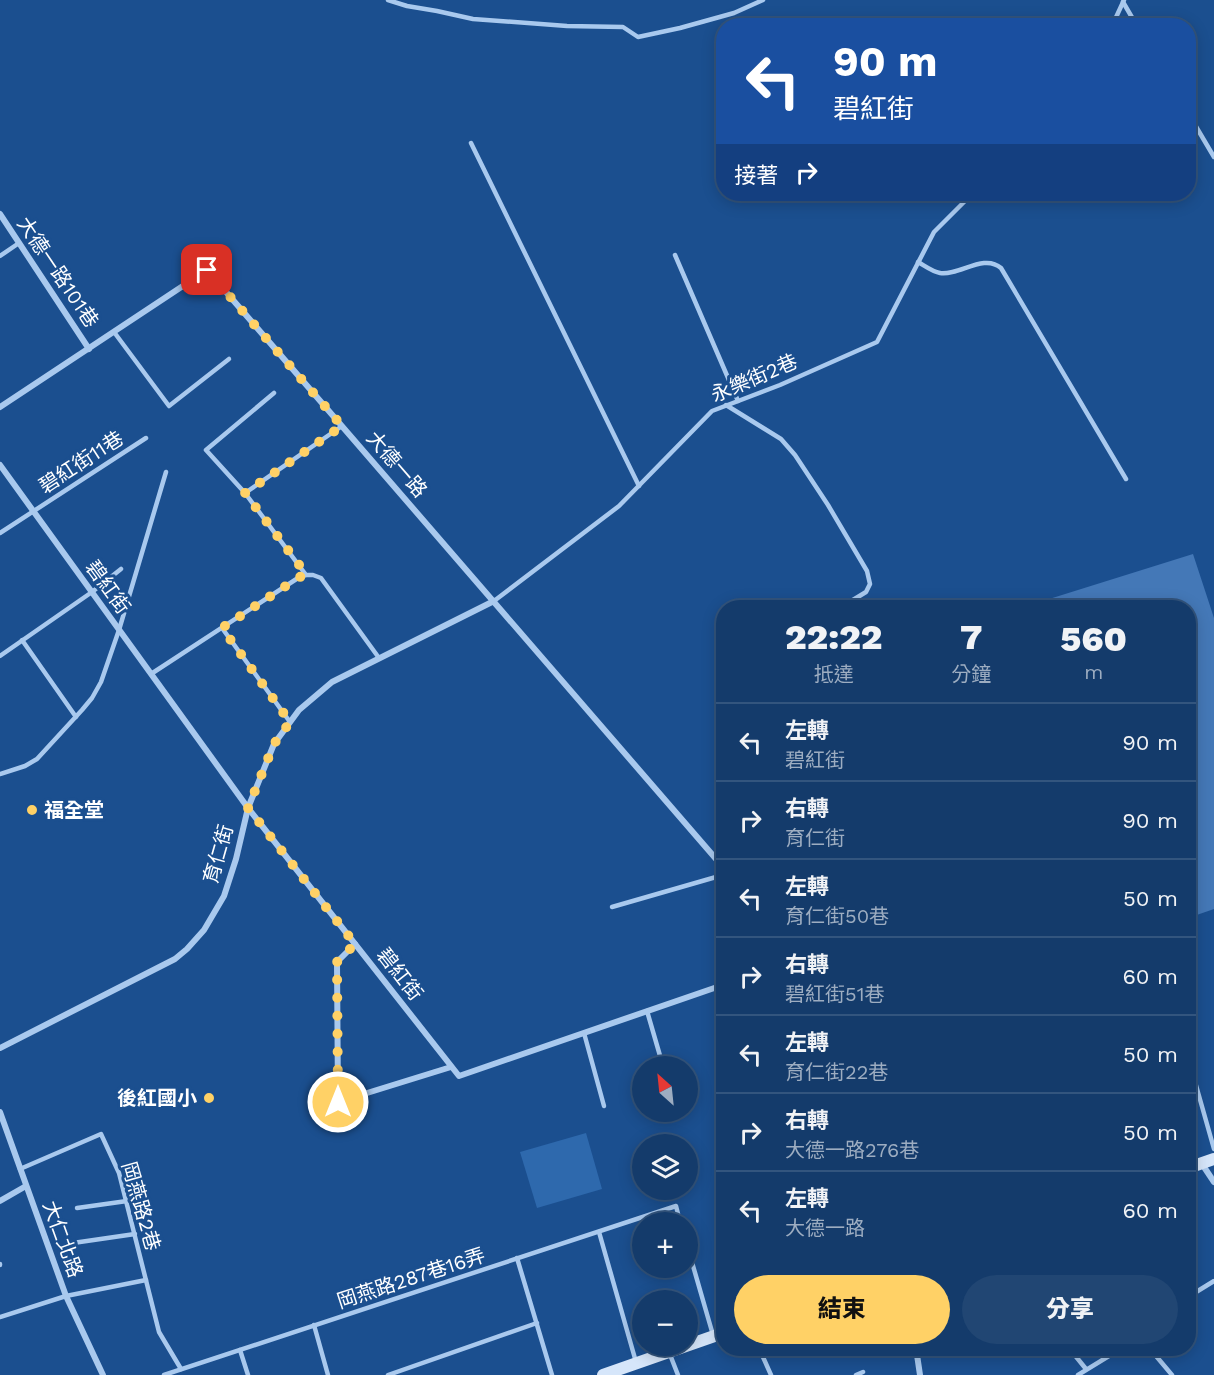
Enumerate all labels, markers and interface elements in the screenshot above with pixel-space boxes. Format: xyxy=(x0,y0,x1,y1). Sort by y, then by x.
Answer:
text: 90 m xyxy=(833,37,937,86)
icon: left xyxy=(734,42,812,120)
text: 碧紅街 xyxy=(833,93,914,125)
icon: right xyxy=(790,156,823,189)
text: 接著 xyxy=(734,163,778,188)
street label: 大德一路101巷 xyxy=(12,212,104,332)
pin xyxy=(181,244,232,295)
icon: arrive xyxy=(190,253,223,286)
street label: 永樂街2巷 xyxy=(707,349,801,407)
street label: 碧紅街11巷 xyxy=(34,426,128,498)
street label: 大德一路 xyxy=(362,426,432,502)
street label: 碧紅街 xyxy=(81,556,135,618)
text: 22:22 xyxy=(785,616,882,658)
text: 7 xyxy=(960,616,983,658)
text: 560 xyxy=(1060,618,1127,660)
text: m xyxy=(1084,660,1103,684)
text: 抵達 xyxy=(814,662,854,686)
text: 分鐘 xyxy=(951,662,991,686)
text: 左轉 xyxy=(785,718,829,743)
icon: left xyxy=(734,726,767,759)
text: 90 m xyxy=(1122,730,1178,755)
text: 碧紅街 xyxy=(785,748,845,772)
text: 右轉 xyxy=(785,796,829,821)
place label: 福全堂 xyxy=(44,798,104,822)
marker: 福全堂 xyxy=(25,803,39,817)
icon: right xyxy=(734,804,767,837)
text: 90 m xyxy=(1122,808,1178,833)
street label: 育仁街 xyxy=(198,822,238,886)
text: 育仁街 xyxy=(785,826,845,850)
text: 左轉 xyxy=(785,874,829,899)
icon: left xyxy=(734,882,767,915)
text: 50 m xyxy=(1123,886,1178,911)
text: 育仁街50巷 xyxy=(785,904,889,928)
street label: 碧紅街 xyxy=(372,943,428,1005)
text: 右轉 xyxy=(785,952,829,977)
icon: right xyxy=(734,960,767,993)
text: 60 m xyxy=(1122,964,1178,989)
text: 碧紅街51巷 xyxy=(785,982,884,1006)
text: 左轉 xyxy=(785,1030,829,1055)
icon: left xyxy=(734,1038,767,1071)
text: 50 m xyxy=(1123,1042,1178,1067)
north arrow xyxy=(632,1056,698,1122)
map controls xyxy=(632,1056,698,1356)
text: 育仁街22巷 xyxy=(785,1060,888,1084)
position arrow xyxy=(306,1070,370,1134)
place label: 後紅國小 xyxy=(117,1086,197,1110)
marker: 後紅國小 xyxy=(202,1091,216,1105)
text: 右轉 xyxy=(785,1108,829,1133)
icon: right xyxy=(734,1116,767,1149)
text: 50 m xyxy=(1123,1120,1178,1145)
button: layers xyxy=(632,1134,698,1200)
text: 大德一路276巷 xyxy=(785,1138,919,1162)
street label: 岡燕路2巷 xyxy=(117,1159,165,1253)
text: 左轉 xyxy=(785,1186,829,1211)
icon: left xyxy=(734,1194,767,1227)
street label: 大仁北路 xyxy=(38,1197,88,1281)
text: 60 m xyxy=(1122,1198,1178,1223)
button: + xyxy=(632,1212,698,1278)
text: 大德一路 xyxy=(785,1216,865,1240)
street label: 岡燕路287巷16弄 xyxy=(334,1243,488,1313)
button: 結束 xyxy=(734,1275,950,1344)
button: 分享 xyxy=(962,1275,1178,1344)
button: − xyxy=(632,1290,698,1356)

